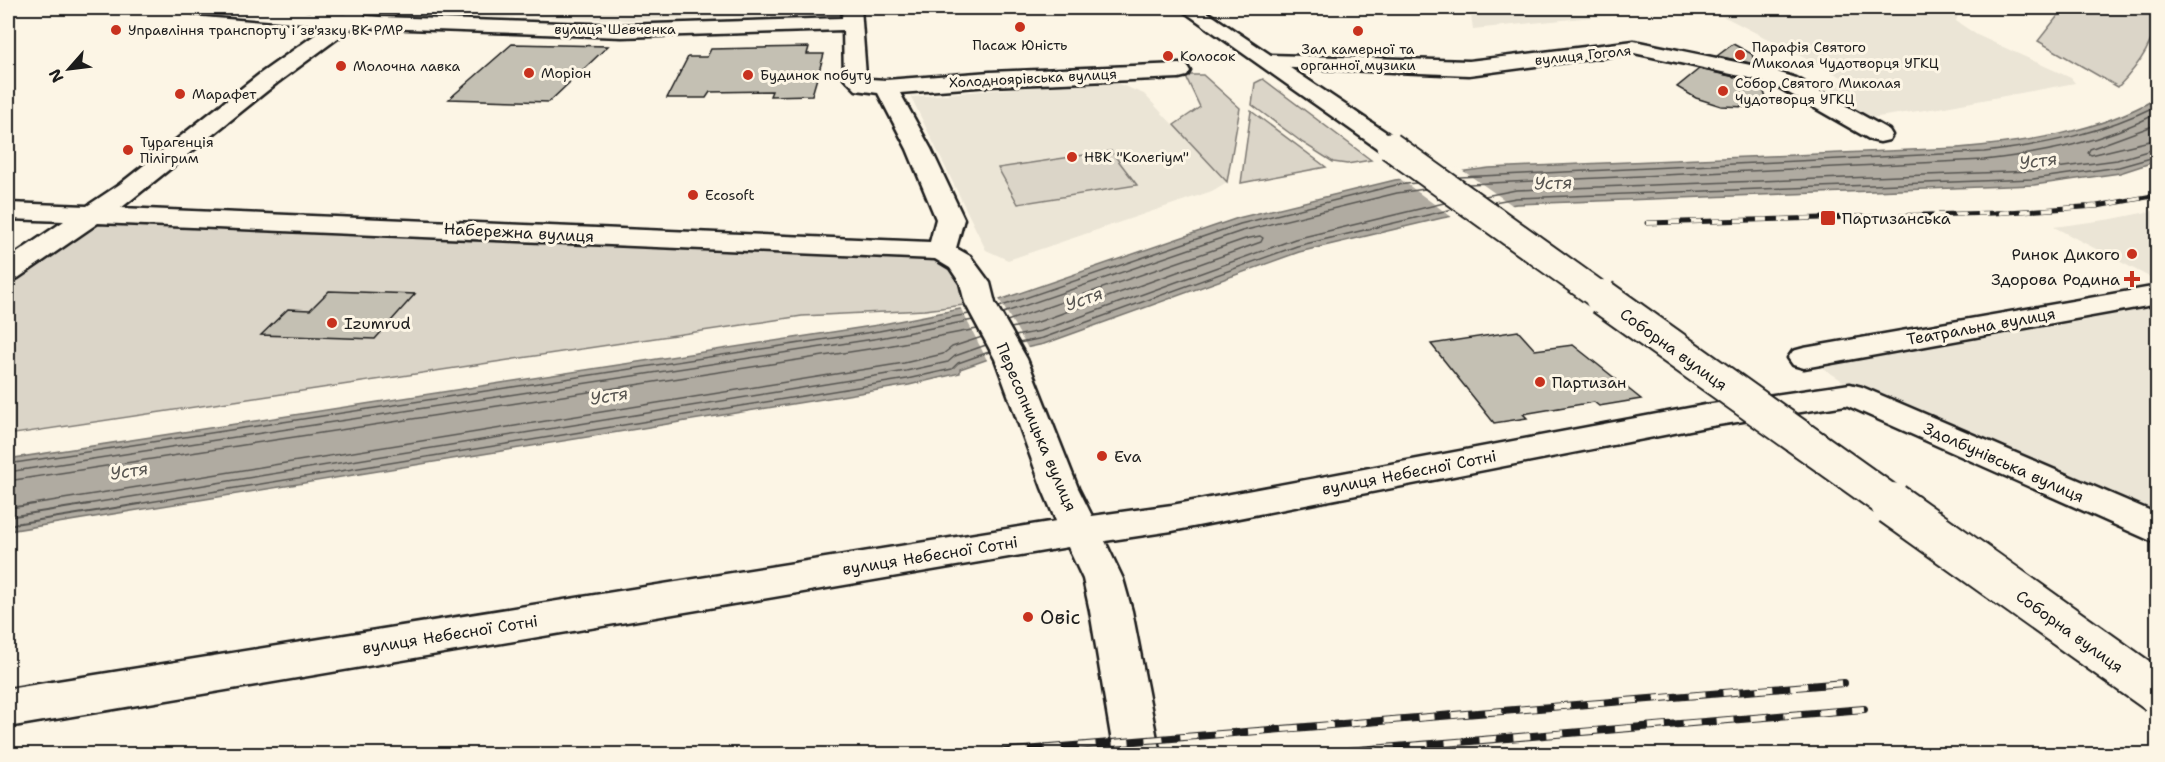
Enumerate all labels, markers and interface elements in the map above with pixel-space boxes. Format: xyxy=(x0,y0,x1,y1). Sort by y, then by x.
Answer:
street label: вулиця Шевченка xyxy=(554,20,676,38)
marker: Пасаж Юність xyxy=(1013,20,1027,34)
place label: Управління транспорту і зв'язку ВК РМР xyxy=(128,21,403,39)
marker: Управління транспорту і зв'язку ВК РМР xyxy=(109,23,123,37)
marker: Зал камерної та органної музики xyxy=(1351,24,1365,38)
place label: Пасаж Юність xyxy=(973,36,1067,54)
place label: Парафія Святого Миколая Чудотворця УГКЦ xyxy=(1752,38,1939,72)
north arrow xyxy=(39,39,99,99)
place label: Зал камерної та органної музики xyxy=(1300,40,1416,74)
street label: вулиця Гоголя xyxy=(1534,41,1632,69)
place label: Колосок xyxy=(1180,47,1236,65)
marker: Парафія Святого Миколая Чудотворця УГКЦ xyxy=(1733,48,1747,62)
marker: Колосок xyxy=(1161,49,1175,63)
place label: Молочна лавка xyxy=(353,57,461,75)
marker: Молочна лавка xyxy=(334,59,348,73)
place label: Моріон xyxy=(541,64,591,82)
text: N xyxy=(44,65,68,86)
street label: Холодноярівська вулиця xyxy=(949,65,1117,91)
marker: Моріон xyxy=(522,66,536,80)
place label: Будинок побуту xyxy=(760,66,872,84)
marker: Будинок побуту xyxy=(741,68,755,82)
place label: Собор Святого Миколая Чудотворця УГКЦ xyxy=(1735,74,1901,108)
marker: Собор Святого Миколая Чудотворця УГКЦ xyxy=(1716,84,1730,98)
place label: Марафет xyxy=(192,85,257,103)
marker: Марафет xyxy=(173,87,187,101)
place label: Турагенція Пілігрим xyxy=(140,133,214,167)
marker: Турагенція Пілігрим xyxy=(121,143,135,157)
water label: Устя xyxy=(2017,146,2059,176)
place label: НВК "Колегіум" xyxy=(1084,148,1189,166)
marker: НВК "Колегіум" xyxy=(1065,150,1079,164)
water label: Устя xyxy=(1533,170,1573,196)
place label: Ecosoft xyxy=(705,186,755,204)
marker: Ecosoft xyxy=(686,188,700,202)
place label: Партизанська xyxy=(1842,208,1951,229)
marker: Партизанська xyxy=(1819,209,1837,227)
street label: Набережна вулиця xyxy=(443,218,595,247)
place label: Ринок Дикого xyxy=(2012,244,2120,265)
marker: Ринок Дикого xyxy=(2125,247,2139,261)
place label: Здорова Родина xyxy=(1991,269,2120,290)
marker: Здорова Родина xyxy=(2125,272,2139,286)
water label: Устя xyxy=(1062,281,1106,317)
street label: Соборна вулиця xyxy=(1616,303,1732,395)
street label: Театральна вулиця xyxy=(1905,303,2057,350)
place label: Izumrud xyxy=(344,313,411,334)
marker: Izumrud xyxy=(325,316,339,330)
street label: Пересопницька вулиця xyxy=(992,340,1082,515)
place label: Партизан xyxy=(1552,372,1627,393)
marker: Партизан xyxy=(1533,375,1547,389)
water label: Устя xyxy=(588,381,630,411)
street label: Здолбунівська вулиця xyxy=(1920,418,2087,507)
street label: вулиця Небесної Сотні xyxy=(1320,445,1498,500)
place label: Eva xyxy=(1114,446,1141,467)
marker: Eva xyxy=(1095,449,1109,463)
water label: Устя xyxy=(108,456,150,486)
street label: вулиця Небесної Сотні xyxy=(841,531,1019,580)
street label: Соборна вулиця xyxy=(2012,585,2128,677)
place label: Овіс xyxy=(1040,604,1080,630)
street label: вулиця Небесної Сотні xyxy=(361,610,539,659)
marker: Овіс xyxy=(1021,610,1035,624)

